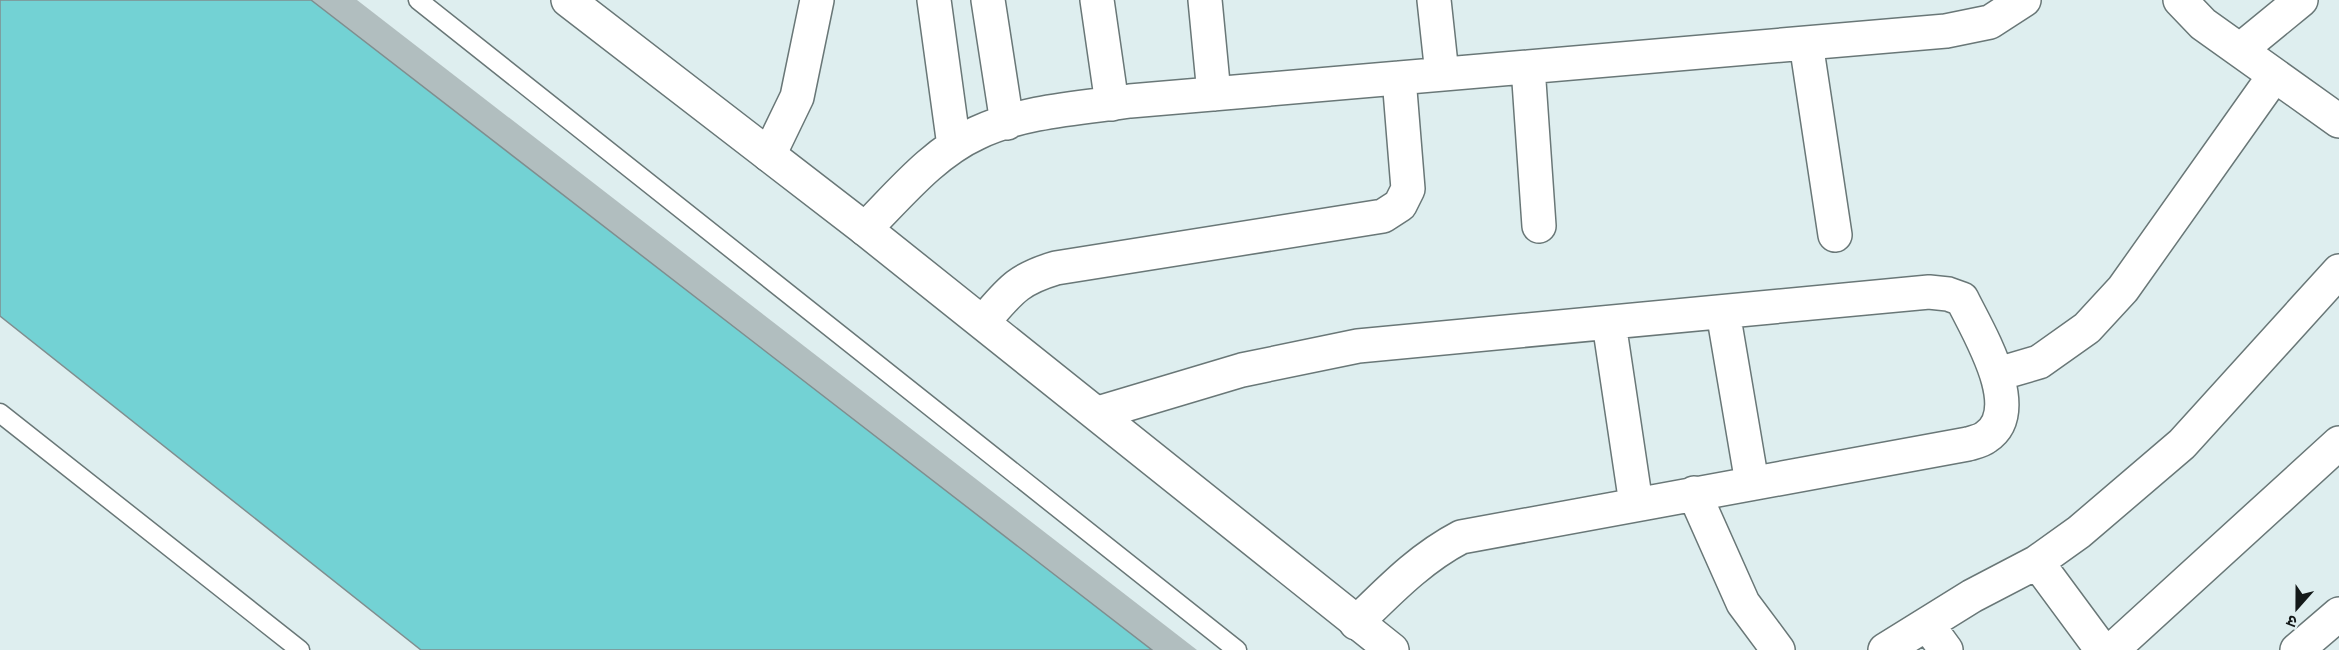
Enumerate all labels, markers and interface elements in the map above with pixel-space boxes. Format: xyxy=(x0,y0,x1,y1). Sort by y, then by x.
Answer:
north arrow xyxy=(2267,578,2327,638)
text: उ xyxy=(2283,612,2299,632)

